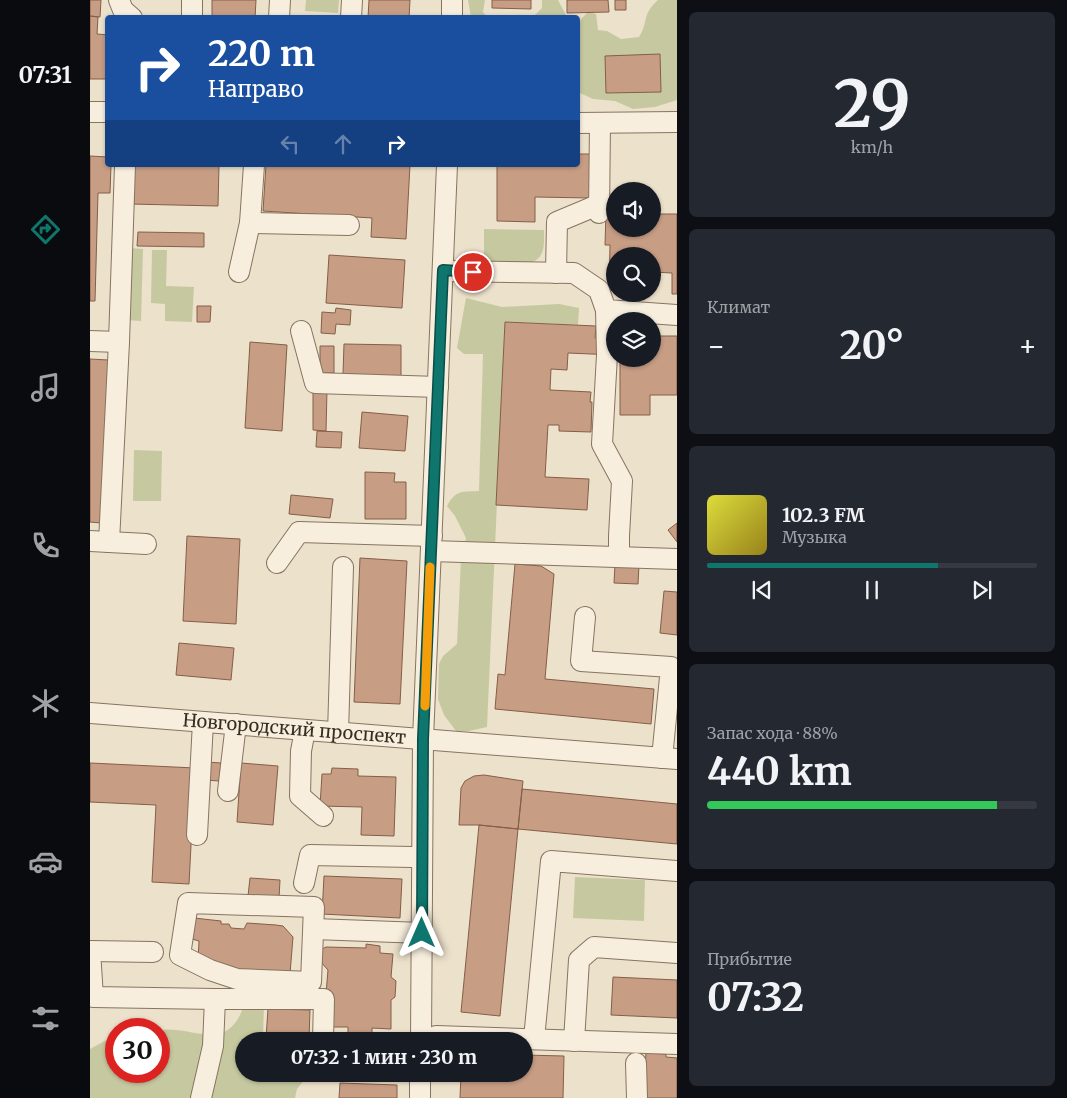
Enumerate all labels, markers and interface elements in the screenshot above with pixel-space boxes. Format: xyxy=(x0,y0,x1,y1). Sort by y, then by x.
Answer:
text: 220 m xyxy=(208,32,315,76)
icon: right xyxy=(125,35,190,100)
text: 07:31 xyxy=(18,61,72,89)
text: 29 xyxy=(833,63,911,145)
text: Направо xyxy=(208,75,304,103)
icon: left xyxy=(276,130,304,158)
icon: ahead xyxy=(329,130,357,158)
icon: right xyxy=(382,130,410,158)
text: km/h xyxy=(851,137,893,157)
map controls xyxy=(606,182,661,367)
button: sound xyxy=(606,182,661,237)
icon: directions xyxy=(28,212,63,247)
button: search xyxy=(606,247,661,302)
pin xyxy=(452,251,494,293)
icon: arrive xyxy=(459,258,487,286)
text: Климат xyxy=(707,297,770,317)
button: layers xyxy=(606,312,661,367)
text: 20° xyxy=(840,322,904,369)
text: − xyxy=(707,328,726,364)
text: + xyxy=(1018,328,1037,364)
icon: music xyxy=(28,370,63,405)
text: 102.3 FM xyxy=(782,503,865,527)
text: Музыка xyxy=(782,527,847,547)
icon: phone xyxy=(28,528,63,563)
icon: previous xyxy=(748,576,776,604)
icon: pause xyxy=(858,576,886,604)
icon: next xyxy=(968,576,996,604)
icon: climate xyxy=(28,686,63,721)
street label: Новгородский проспект xyxy=(182,708,407,749)
text: Запас хода · 88% xyxy=(707,723,838,743)
text: 440 km xyxy=(707,748,852,795)
icon: car xyxy=(28,844,63,879)
position arrow xyxy=(395,906,447,958)
text: Прибытие xyxy=(707,949,792,969)
text: 07:32 xyxy=(707,974,804,1021)
icon: filters xyxy=(28,1001,63,1036)
speed limit sign: 30 xyxy=(105,1018,170,1083)
text: 07:32 · 1 мин · 230 m xyxy=(291,1045,477,1069)

